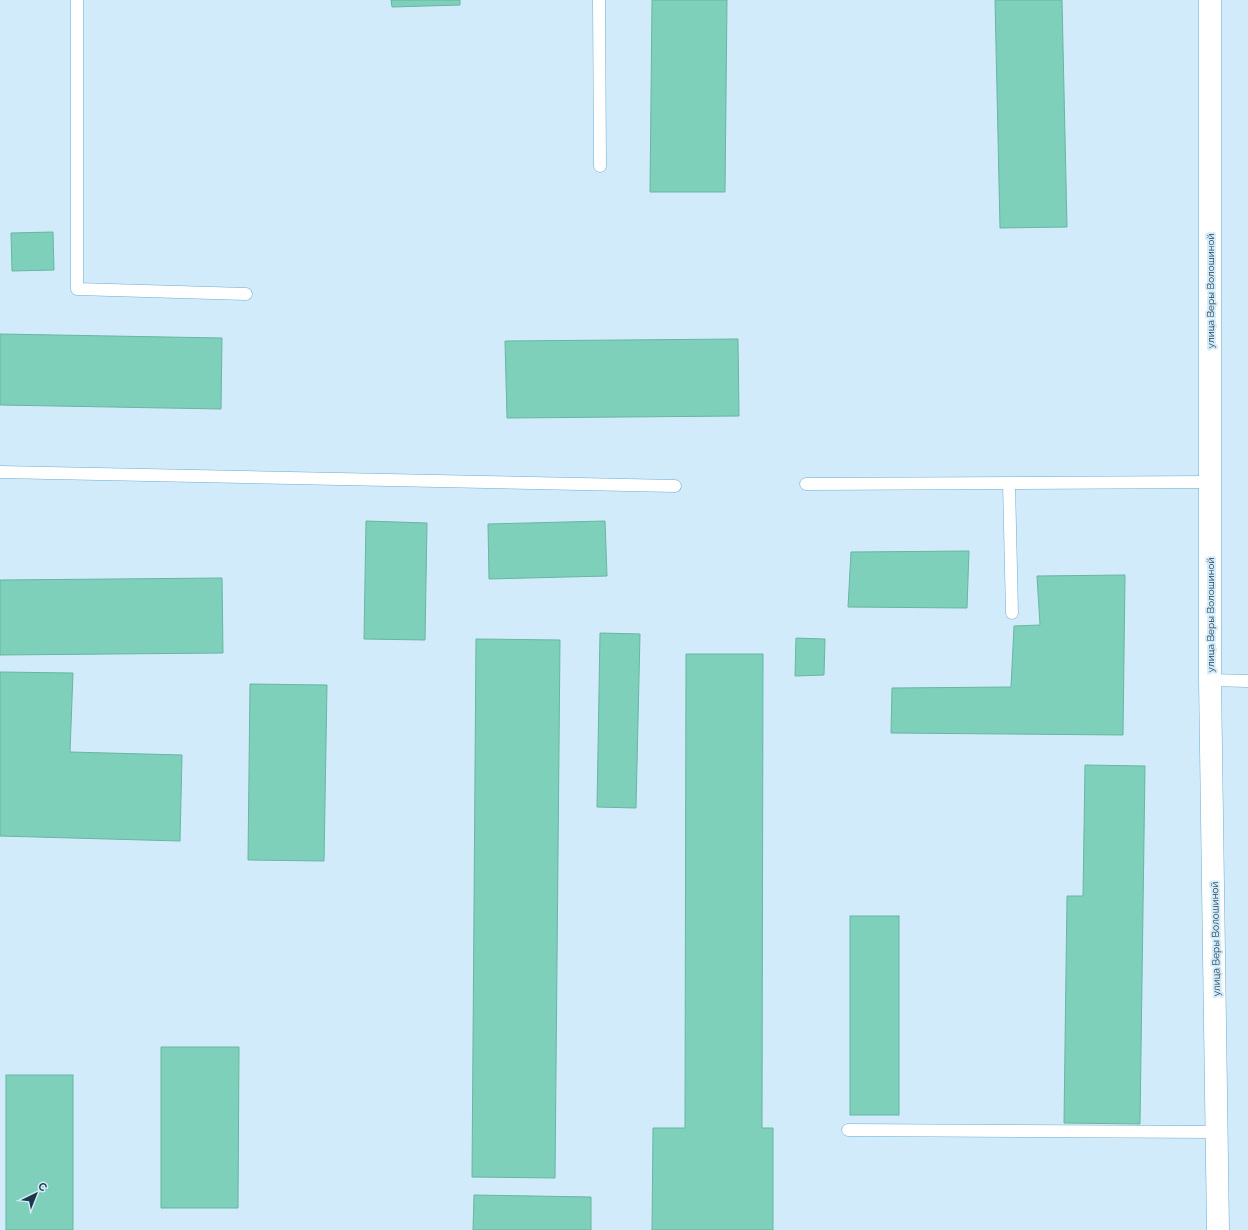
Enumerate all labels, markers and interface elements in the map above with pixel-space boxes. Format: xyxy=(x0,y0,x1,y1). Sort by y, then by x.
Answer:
street label: улица Веры Волошиной xyxy=(1205,234,1216,348)
street label: улица Веры Волошиной xyxy=(1205,558,1216,672)
street label: улица Веры Волошиной xyxy=(1209,881,1222,996)
north arrow xyxy=(16,1174,56,1214)
text: С xyxy=(35,1180,50,1195)

